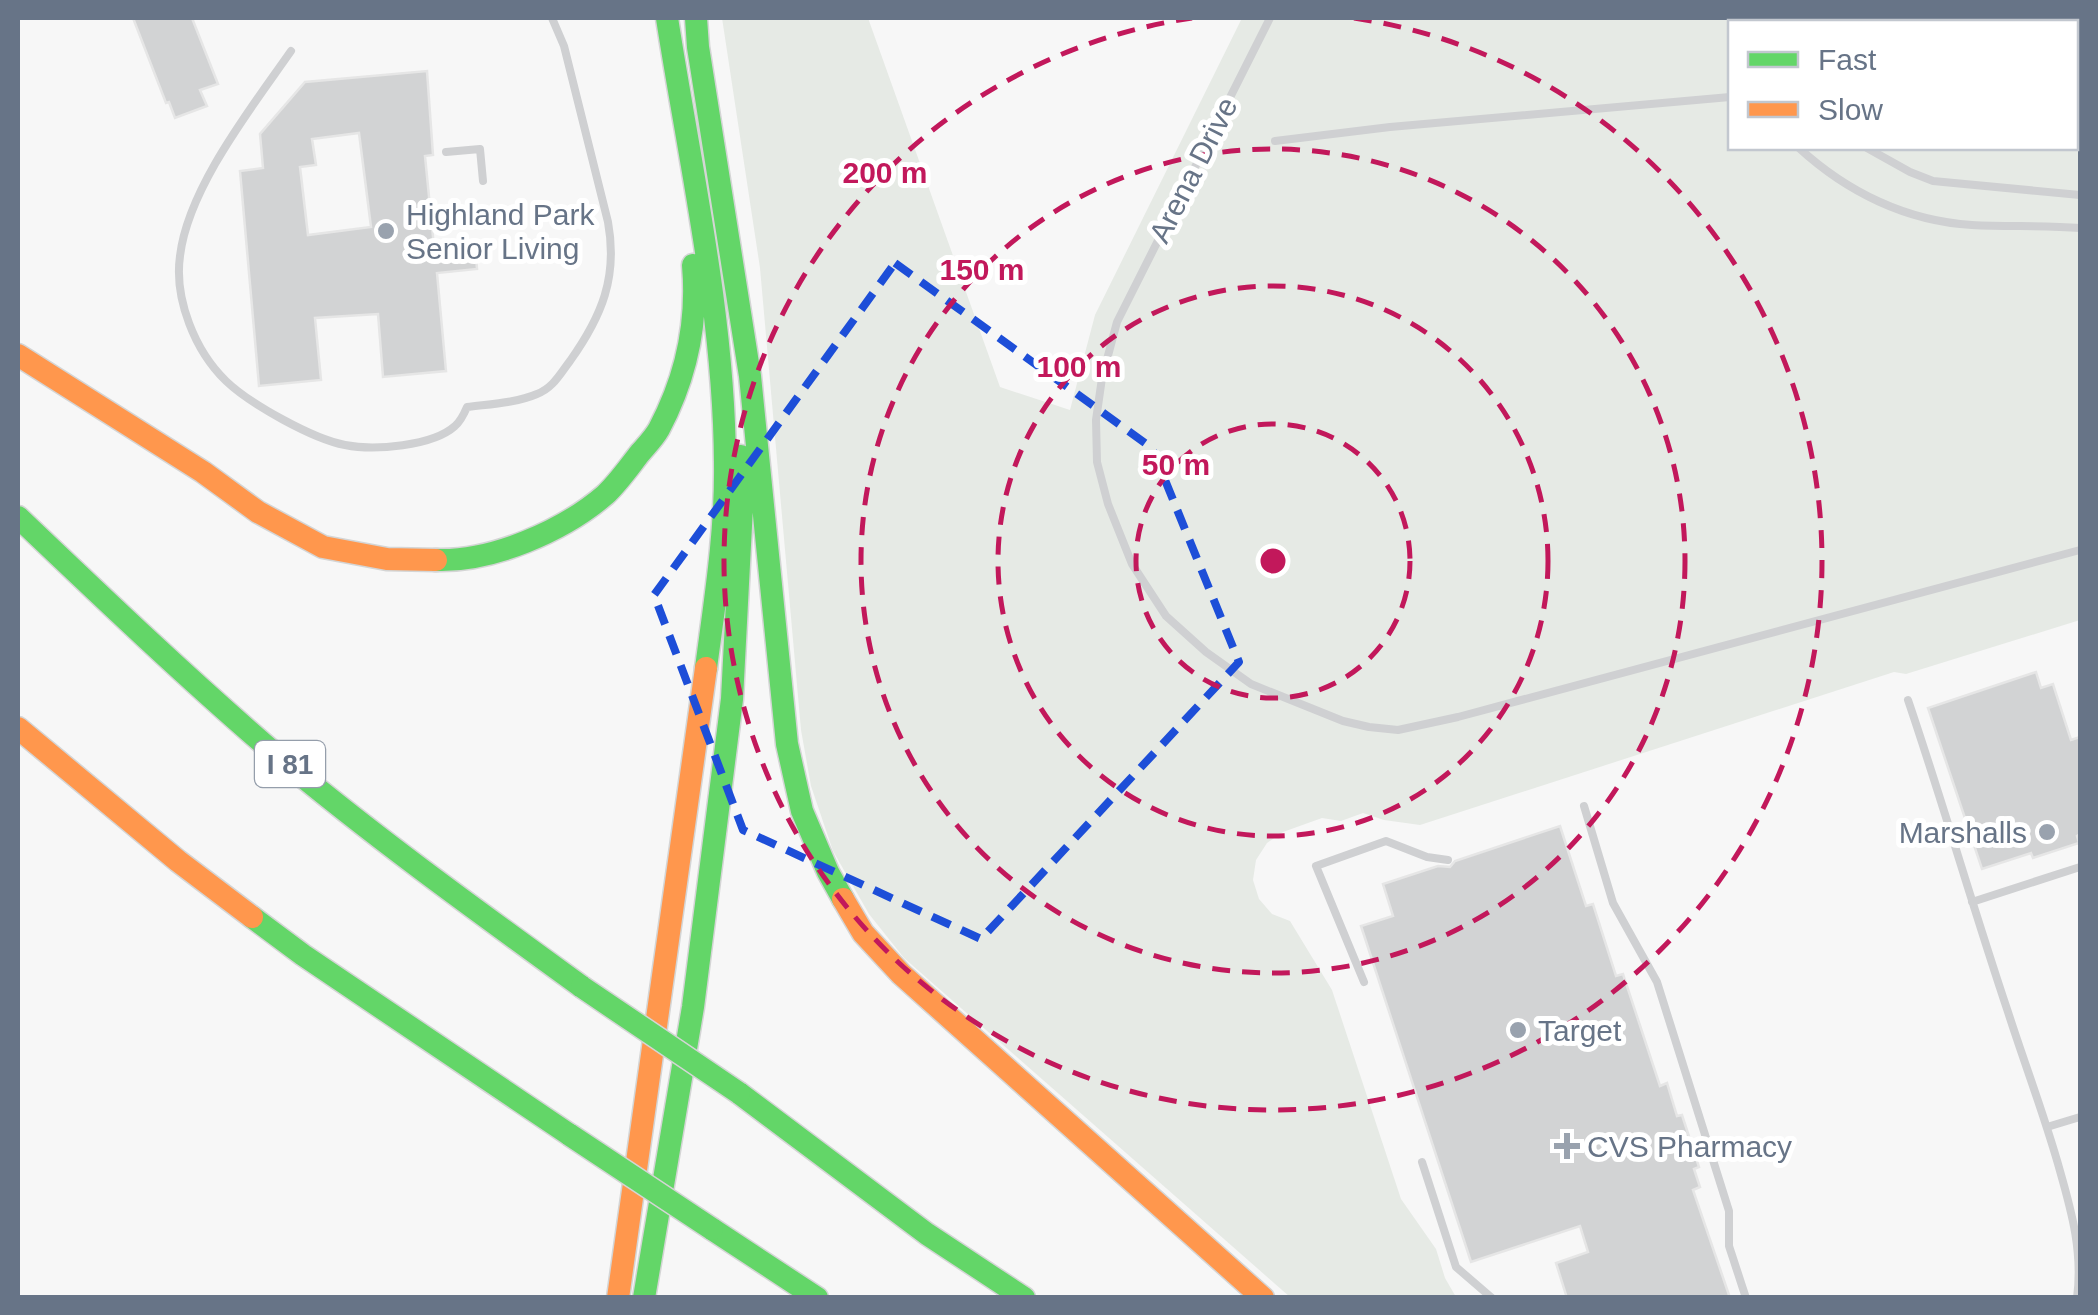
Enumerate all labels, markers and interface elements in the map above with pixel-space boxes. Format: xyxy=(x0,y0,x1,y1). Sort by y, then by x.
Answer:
legend xyxy=(1728,20,2078,150)
text: Fast xyxy=(1818,43,1877,76)
street label: Arena Drive xyxy=(1142,92,1244,248)
text: Slow xyxy=(1818,93,1883,126)
text: 200 m xyxy=(842,156,928,189)
place label: Highland Park Senior Living xyxy=(406,198,595,265)
marker: Highland Park Senior Living xyxy=(375,220,397,242)
text: 150 m xyxy=(939,253,1025,286)
text: 100 m xyxy=(1036,350,1122,383)
text: 50 m xyxy=(1142,448,1210,481)
centre of rings xyxy=(1255,543,1291,579)
road number: I 81 xyxy=(255,741,325,787)
place label: Marshalls xyxy=(1899,816,2027,849)
marker: Marshalls xyxy=(2036,821,2058,843)
place label: Target xyxy=(1538,1014,1622,1047)
marker: Target xyxy=(1507,1019,1529,1041)
place label: CVS Pharmacy xyxy=(1587,1130,1792,1163)
marker: CVS Pharmacy xyxy=(1556,1135,1578,1157)

